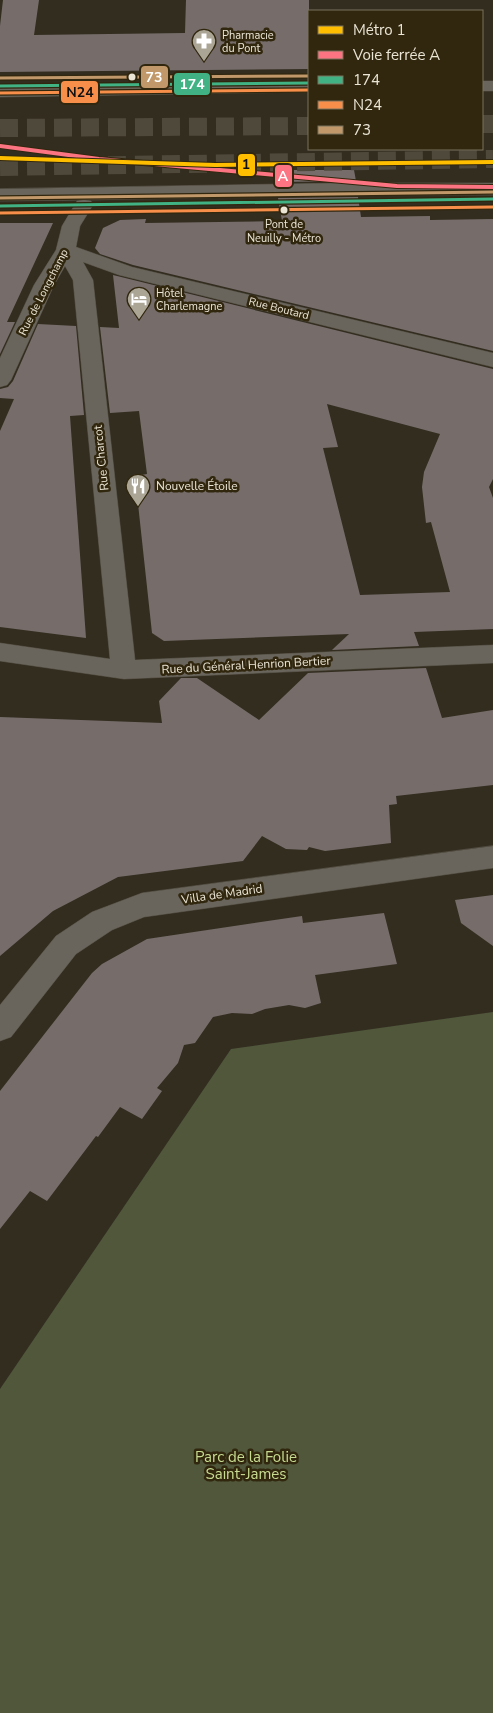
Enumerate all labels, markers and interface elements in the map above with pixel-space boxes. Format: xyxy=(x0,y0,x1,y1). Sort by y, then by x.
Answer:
legend xyxy=(308,10,483,150)
text: Métro 1 xyxy=(353,20,406,40)
pharmacy icon: Pharmacie du Pont xyxy=(191,28,217,62)
place label: Pharmacie du Pont xyxy=(222,28,274,56)
text: Voie ferrée A xyxy=(352,45,440,65)
line badge: 73 xyxy=(140,65,169,89)
text: 73 xyxy=(146,68,162,87)
text: 174 xyxy=(353,70,380,90)
unlabelled marker xyxy=(127,72,137,82)
line badge: 174 xyxy=(173,72,211,96)
text: 174 xyxy=(179,75,205,94)
line badge: N24 xyxy=(60,80,99,104)
text: N24 xyxy=(66,83,94,102)
text: N24 xyxy=(353,95,382,115)
text: 73 xyxy=(353,120,371,140)
line badge: 1 xyxy=(237,153,256,177)
text: 1 xyxy=(242,155,250,174)
line badge: A xyxy=(274,164,293,188)
text: A xyxy=(278,167,289,186)
marker: Pont de Neuilly - Métro xyxy=(279,205,289,215)
place label: Pont de Neuilly - Métro xyxy=(247,217,321,246)
street label: Rue de Longchamp xyxy=(15,246,72,338)
hotel icon: Hôtel Charlemagne xyxy=(126,286,152,320)
place label: Hôtel Charlemagne xyxy=(156,286,222,314)
street label: Rue Boutard xyxy=(247,294,311,323)
street label: Rue Charcot xyxy=(90,424,112,492)
restaurant icon: Nouvelle Étoile xyxy=(125,473,151,507)
place label: Nouvelle Étoile xyxy=(156,478,238,494)
street label: Rue du Général Henrion Bertier xyxy=(161,653,332,677)
street label: Villa de Madrid xyxy=(179,880,264,908)
park label: Parc de la Folie Saint-James xyxy=(195,1447,297,1484)

